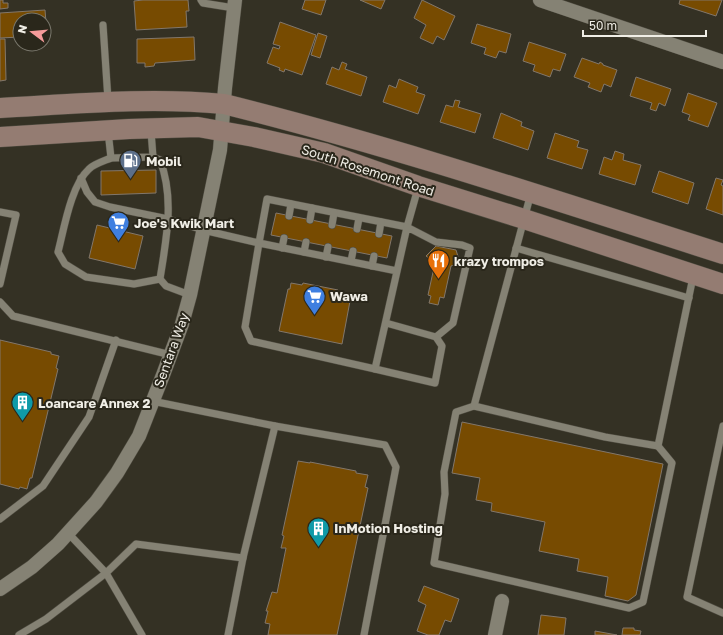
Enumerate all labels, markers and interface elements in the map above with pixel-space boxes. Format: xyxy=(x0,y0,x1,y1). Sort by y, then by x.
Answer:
north arrow xyxy=(12,12,52,52)
scale bar xyxy=(583,12,706,38)
text: 50 m xyxy=(589,18,617,33)
text: N xyxy=(15,23,29,35)
street label: South Rosemont Road xyxy=(300,141,436,199)
fuel station icon: Mobil xyxy=(117,148,143,181)
place label: Mobil xyxy=(146,153,182,169)
supermarket icon: Joe's Kwik Mart xyxy=(105,210,131,243)
place label: Joe's Kwik Mart xyxy=(134,215,234,231)
restaurant icon: krazy trompos xyxy=(426,248,452,281)
place label: krazy trompos xyxy=(454,253,544,269)
supermarket icon: Wawa xyxy=(302,283,328,316)
place label: Wawa xyxy=(330,288,368,304)
street label: Sentara Way xyxy=(150,310,192,389)
building icon: Loancare Annex 2 xyxy=(10,390,36,423)
place label: Loancare Annex 2 xyxy=(38,395,151,411)
building icon: InMotion Hosting xyxy=(306,515,332,548)
place label: InMotion Hosting xyxy=(334,520,443,536)

